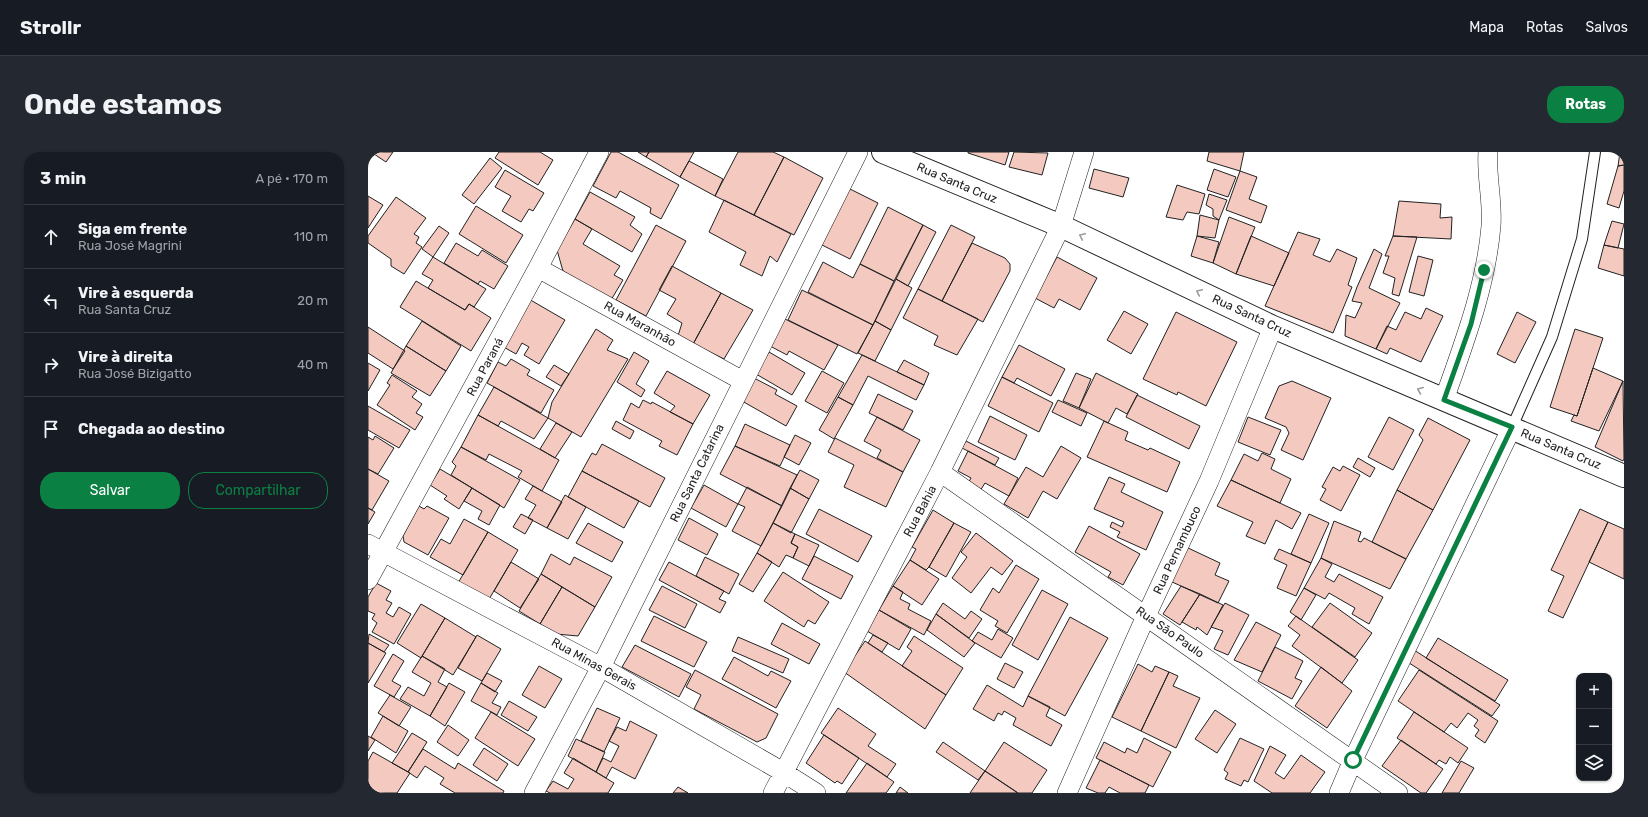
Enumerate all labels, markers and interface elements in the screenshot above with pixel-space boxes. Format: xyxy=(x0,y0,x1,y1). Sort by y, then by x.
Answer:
text: Strollr xyxy=(20,16,81,39)
text: Mapa xyxy=(1469,19,1504,36)
text: Rotas xyxy=(1526,19,1563,36)
text: Salvos xyxy=(1585,19,1628,36)
button: Rotas xyxy=(1547,86,1624,123)
text: Onde estamos xyxy=(24,88,222,121)
street label: Rua Santa Cruz xyxy=(915,160,999,206)
text: 3 min xyxy=(40,168,86,188)
text: A pé · 170 m xyxy=(256,171,328,186)
text: Siga em frente xyxy=(78,220,187,238)
icon: ahead xyxy=(40,226,62,248)
text: 110 m xyxy=(294,229,328,244)
one-way arrow xyxy=(1078,233,1086,241)
text: Rua José Magrini xyxy=(78,238,182,253)
route end xyxy=(1475,261,1493,279)
text: Vire à esquerda xyxy=(78,284,194,302)
one-way arrow xyxy=(1196,289,1204,297)
icon: left xyxy=(40,290,62,312)
street label: Rua Santa Cruz xyxy=(1210,291,1294,341)
text: 20 m xyxy=(297,293,328,308)
street label: Rua Maranhão xyxy=(602,298,678,350)
text: Rua Santa Cruz xyxy=(78,302,171,317)
street label: Rua Paraná xyxy=(464,336,506,398)
text: Vire à direita xyxy=(78,348,173,366)
icon: right xyxy=(40,354,62,376)
text: 40 m xyxy=(297,357,328,372)
text: Rua José Bizigatto xyxy=(78,366,192,381)
one-way arrow xyxy=(1417,386,1424,394)
icon: arrive xyxy=(40,418,62,440)
text: Chegada ao destino xyxy=(78,420,225,438)
street label: Rua Santa Catarina xyxy=(667,422,727,524)
street label: Rua Santa Cruz xyxy=(1519,426,1603,472)
button: Salvar xyxy=(40,472,180,509)
button: Compartilhar xyxy=(188,472,328,509)
street label: Rua Bahia xyxy=(901,483,939,539)
street label: Rua Pernambuco xyxy=(1150,503,1204,596)
street label: Rua São Paulo xyxy=(1133,603,1207,661)
street label: Rua Minas Gerais xyxy=(549,635,639,693)
map controls xyxy=(1576,673,1612,781)
button: + xyxy=(1576,673,1612,709)
button: − xyxy=(1576,709,1612,745)
button: layers xyxy=(1576,745,1612,781)
route start xyxy=(1344,751,1362,769)

